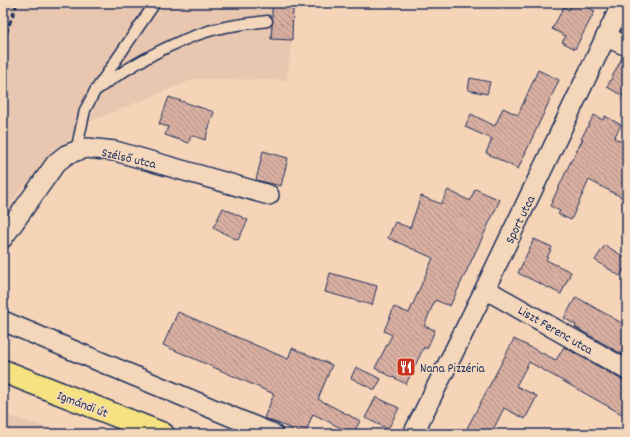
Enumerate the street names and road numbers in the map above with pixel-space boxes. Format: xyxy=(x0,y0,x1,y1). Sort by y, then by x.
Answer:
street label: Szélső utca xyxy=(99,144,158,175)
street label: Sport utca xyxy=(501,192,542,248)
street label: Liszt Ferenc utca xyxy=(514,302,597,361)
street label: Igmándi út xyxy=(54,387,110,424)

